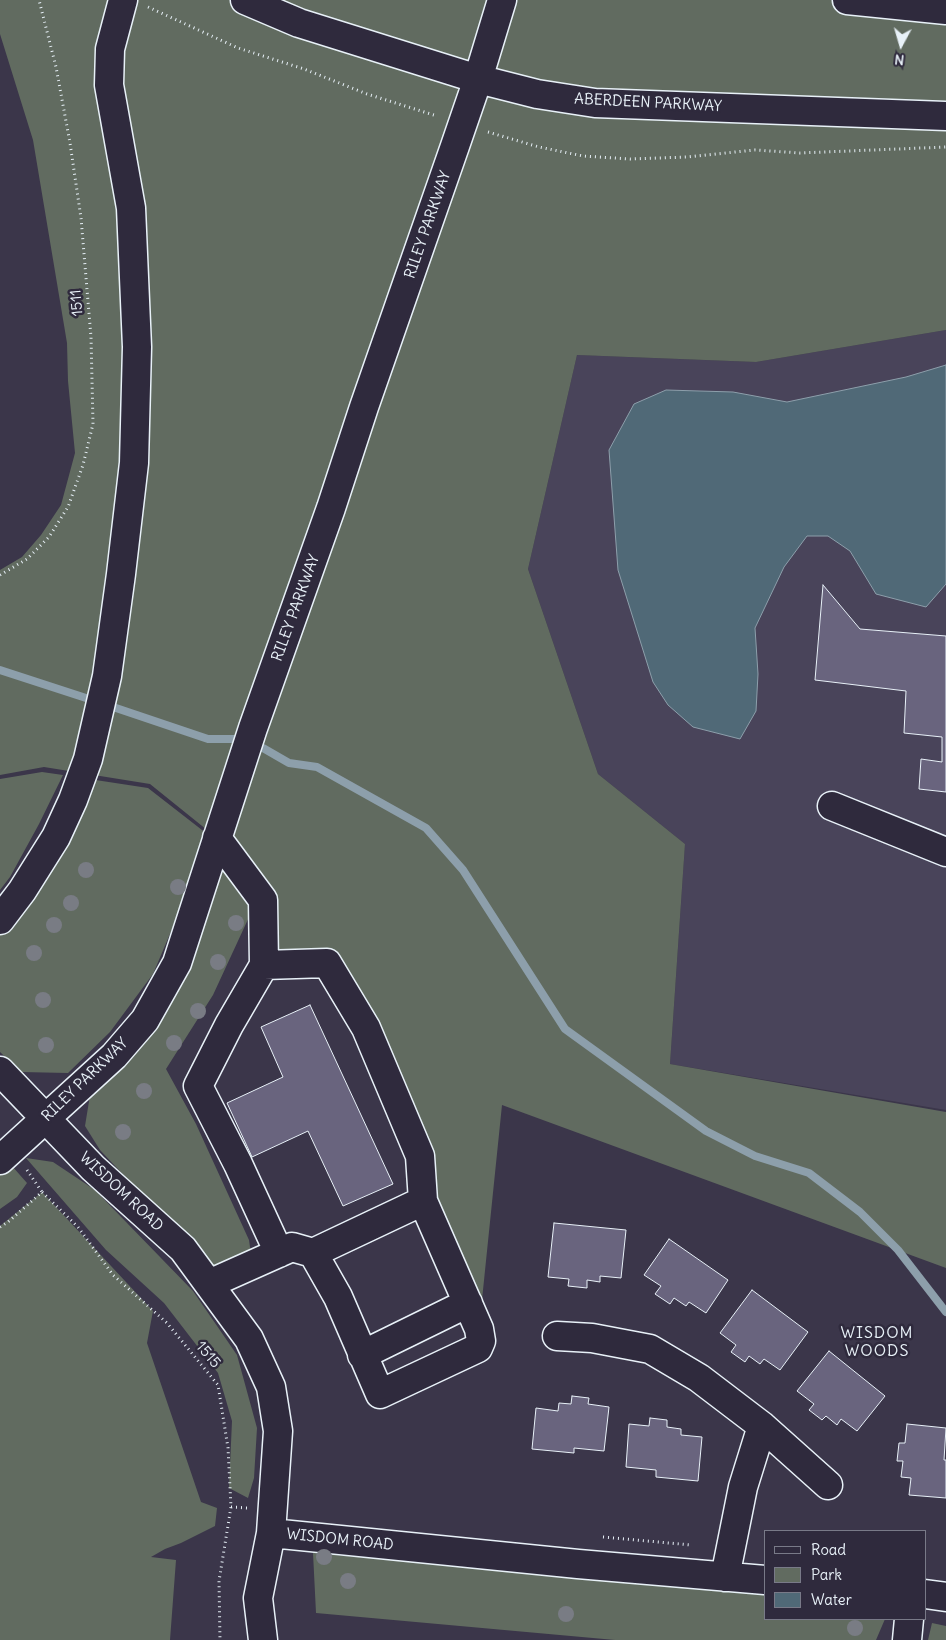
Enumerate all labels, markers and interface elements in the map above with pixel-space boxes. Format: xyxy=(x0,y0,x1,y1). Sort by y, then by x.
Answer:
north arrow xyxy=(876,20,926,70)
text: N xyxy=(894,50,905,69)
street label: ABERDEEN PARKWAY xyxy=(574,90,722,116)
street label: RILEY PARKWAY xyxy=(401,169,455,281)
street label: 1511 xyxy=(67,289,87,317)
street label: RILEY PARKWAY xyxy=(268,552,324,664)
street label: RILEY PARKWAY xyxy=(38,1034,132,1126)
street label: WISDOM ROAD xyxy=(75,1149,167,1235)
district label: WISDOM WOODS xyxy=(840,1323,914,1361)
street label: 1515 xyxy=(192,1338,224,1372)
street label: WISDOM ROAD xyxy=(285,1525,395,1555)
legend xyxy=(764,1530,926,1620)
text: Road xyxy=(811,1540,846,1559)
text: Park xyxy=(811,1565,842,1584)
text: Water xyxy=(811,1590,852,1609)

